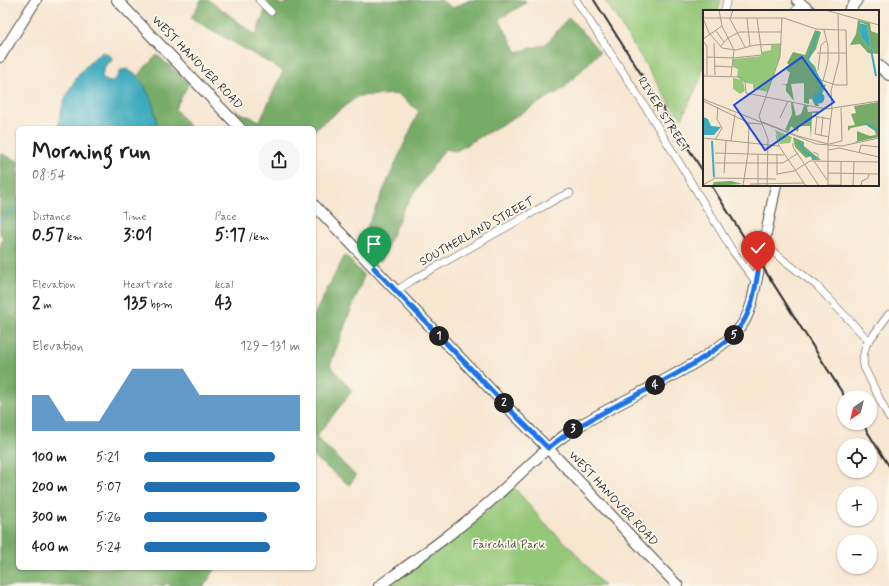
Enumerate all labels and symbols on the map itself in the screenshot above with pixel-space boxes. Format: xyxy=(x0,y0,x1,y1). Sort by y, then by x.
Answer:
inset map xyxy=(703,10,879,186)
street label: WEST HANOVER ROAD xyxy=(148,13,246,113)
street label: RIVER STREET xyxy=(633,74,693,156)
street label: SOUTHERLAND STREET xyxy=(417,193,538,270)
pin xyxy=(357,227,391,268)
pin xyxy=(741,231,775,272)
pin: 5 xyxy=(724,325,744,345)
pin: 1 xyxy=(429,326,449,346)
pin: 4 xyxy=(645,375,665,395)
north arrow xyxy=(837,390,877,430)
pin: 2 xyxy=(494,393,514,413)
pin: 3 xyxy=(563,419,583,439)
street label: WEST HANOVER ROAD xyxy=(565,448,661,550)
park label: Fairchild Park xyxy=(473,537,546,553)

